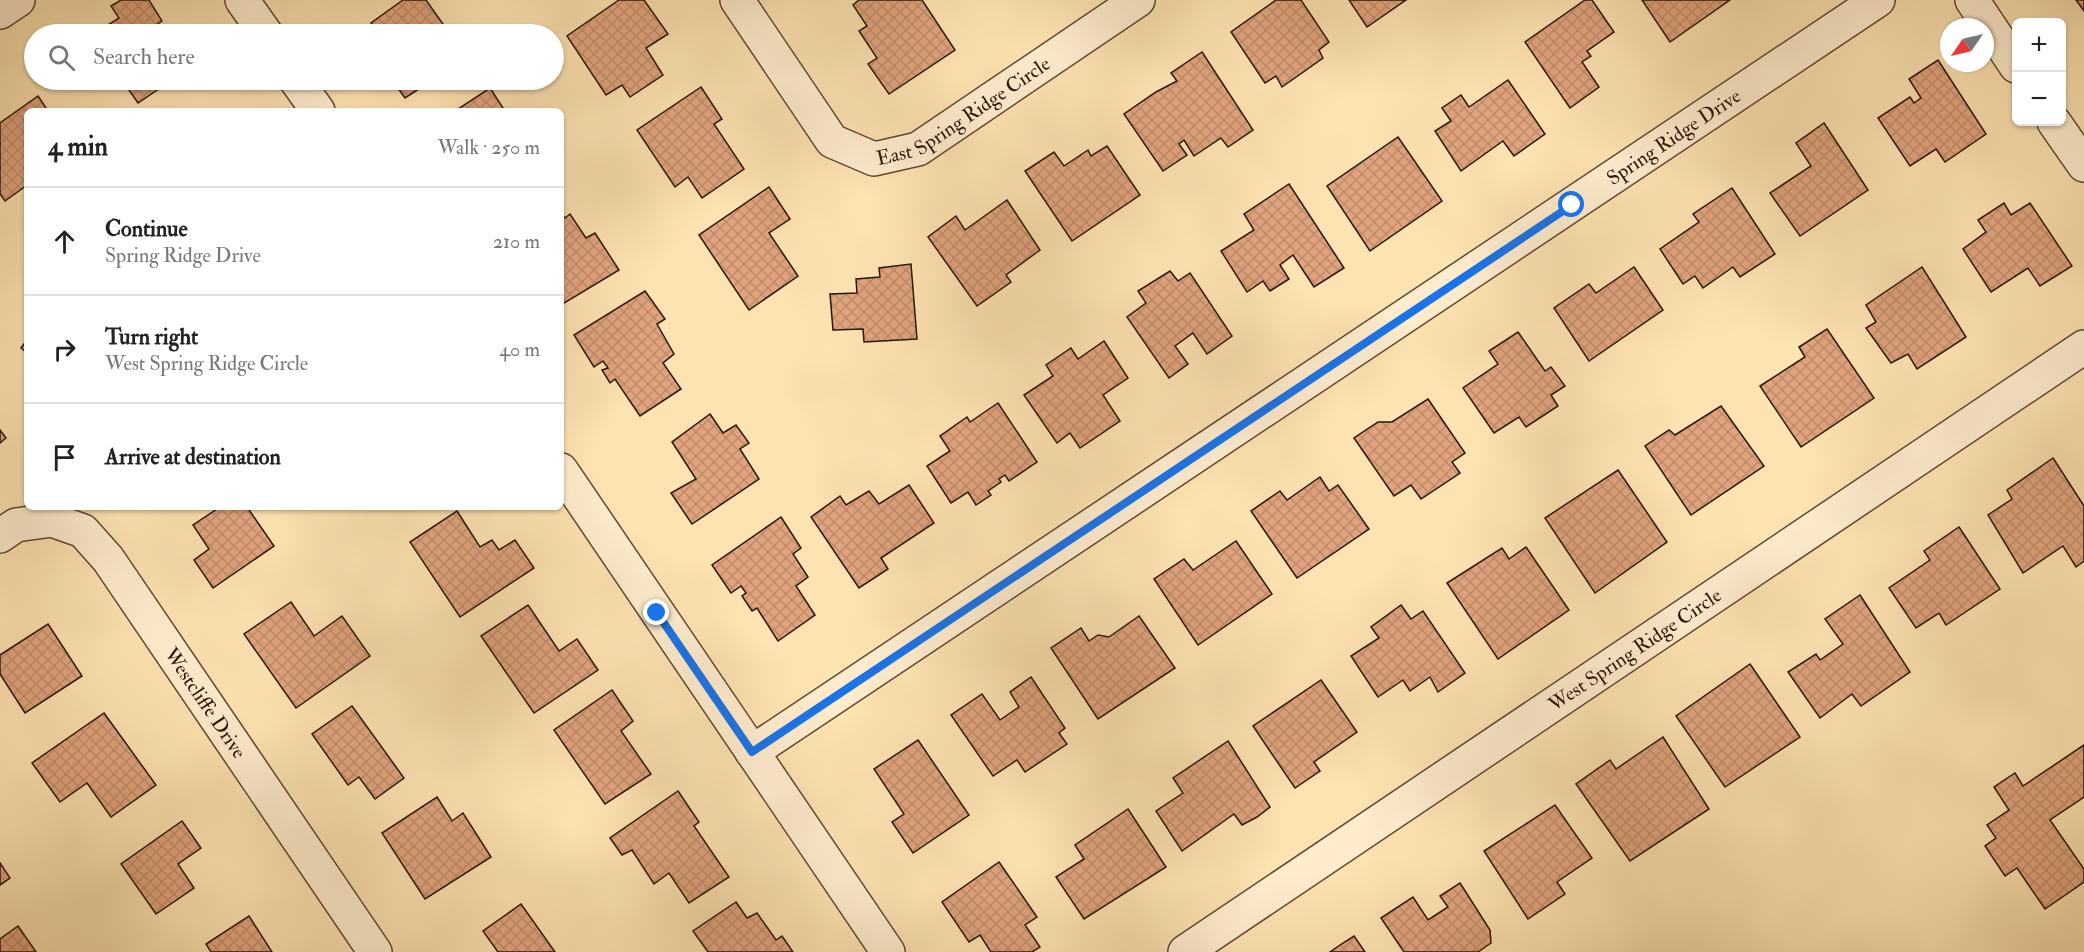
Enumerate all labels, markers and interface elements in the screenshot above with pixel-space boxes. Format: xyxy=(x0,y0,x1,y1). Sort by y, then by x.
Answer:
north arrow xyxy=(1940,18,1994,72)
map controls xyxy=(2012,18,2066,126)
button: + xyxy=(2012,18,2066,72)
search box xyxy=(24,24,564,90)
icon: search xyxy=(45,41,78,74)
text: Search here xyxy=(93,43,195,71)
street label: East Spring Ridge Circle xyxy=(874,51,1055,171)
button: − xyxy=(2012,72,2066,126)
street label: Spring Ridge Drive xyxy=(1602,83,1745,190)
text: 4 min xyxy=(48,131,108,163)
text: Walk · 250 m xyxy=(437,135,540,160)
route start xyxy=(1558,191,1584,217)
text: Continue xyxy=(105,215,188,243)
icon: ahead xyxy=(48,225,81,258)
text: 210 m xyxy=(493,229,540,254)
text: Spring Ridge Drive xyxy=(105,243,261,268)
text: Turn right xyxy=(105,323,198,351)
icon: right xyxy=(48,333,81,366)
text: 40 m xyxy=(499,337,540,362)
text: West Spring Ridge Circle xyxy=(105,351,308,376)
icon: arrive xyxy=(48,441,81,474)
text: Arrive at destination xyxy=(105,443,281,471)
street label: West Spring Ridge Circle xyxy=(1543,582,1726,717)
route end xyxy=(643,599,669,625)
street label: Westcliffe Drive xyxy=(159,642,252,763)

